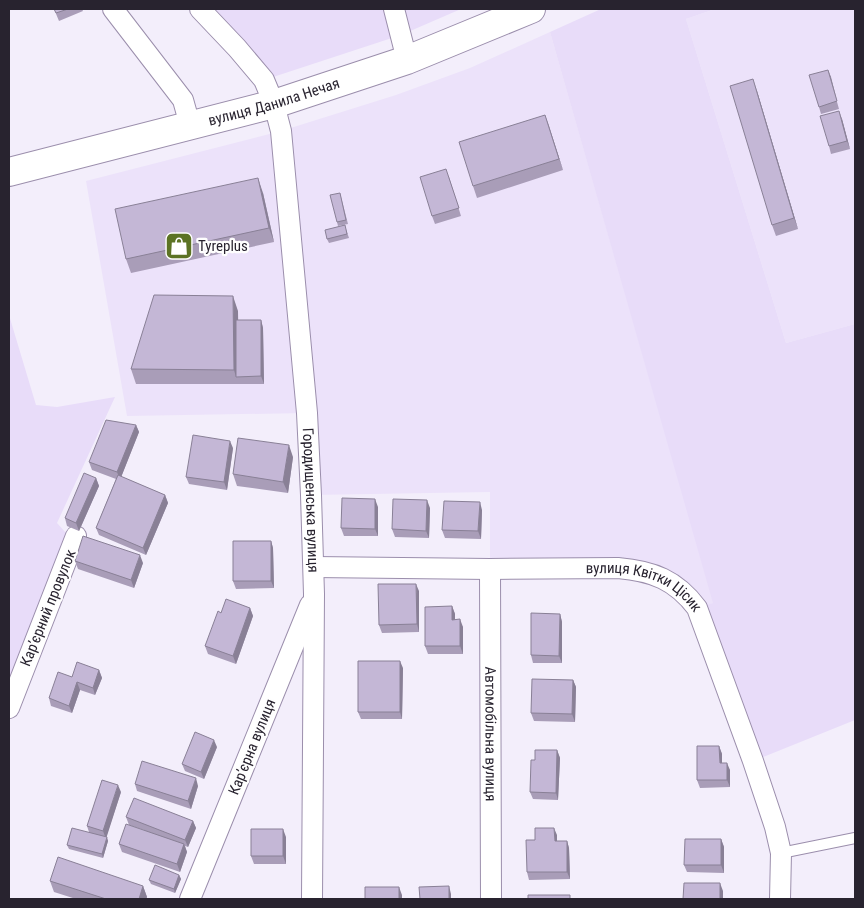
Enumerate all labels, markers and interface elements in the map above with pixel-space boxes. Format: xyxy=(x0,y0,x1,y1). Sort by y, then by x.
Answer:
street label: вулиця Данила Нечая xyxy=(206,74,342,130)
shop icon: Tyreplus xyxy=(164,231,194,261)
place label: Tyreplus xyxy=(198,237,248,255)
street label: Городищенська вулиця xyxy=(299,427,322,573)
street label: Карʼєрний провулок xyxy=(16,547,80,669)
street label: вулиця Квітки Цісик xyxy=(586,559,706,615)
street label: Автомобільна вулиця xyxy=(481,667,500,801)
street label: Карʼєрна вулиця xyxy=(225,696,279,798)

